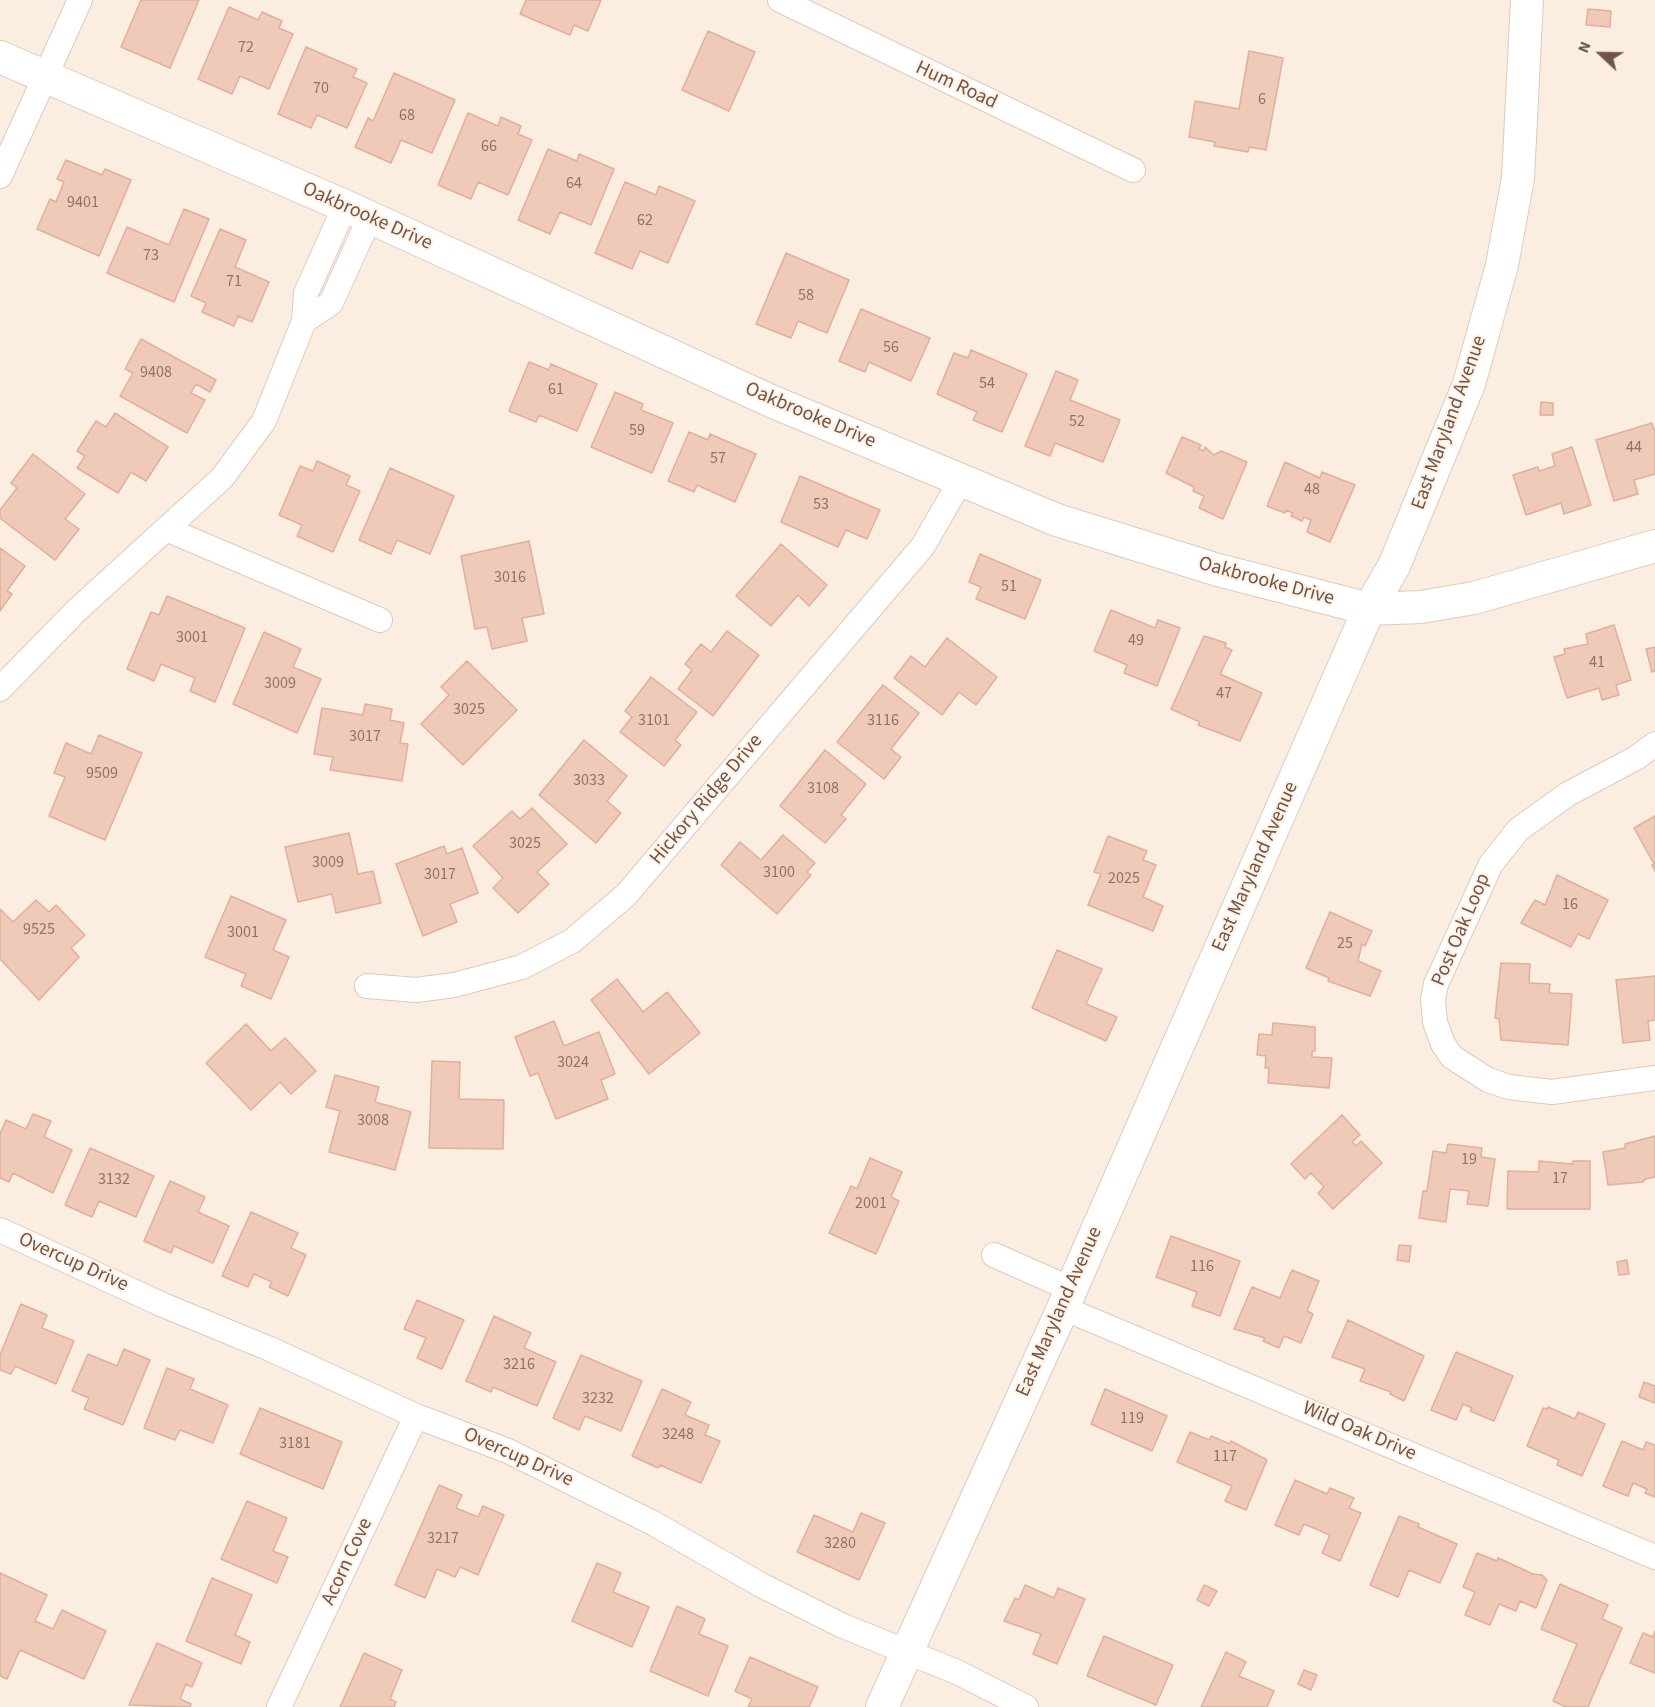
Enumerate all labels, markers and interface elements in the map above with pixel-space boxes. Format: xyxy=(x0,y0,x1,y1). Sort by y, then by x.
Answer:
north arrow xyxy=(1571,24,1631,84)
house number: 72 xyxy=(238,38,254,58)
text: N xyxy=(1572,38,1596,56)
street label: Hum Road xyxy=(911,57,1001,115)
house number: 70 xyxy=(313,79,329,99)
house number: 6 xyxy=(1258,90,1266,110)
house number: 68 xyxy=(399,106,415,126)
house number: 66 xyxy=(481,137,497,157)
house number: 64 xyxy=(566,174,582,194)
street label: Oakbrooke Drive xyxy=(298,178,436,256)
house number: 9401 xyxy=(67,193,99,213)
house number: 62 xyxy=(637,211,653,231)
house number: 73 xyxy=(143,246,159,266)
house number: 71 xyxy=(226,272,242,292)
house number: 58 xyxy=(798,286,814,306)
street label: East Maryland Avenue xyxy=(1407,333,1493,513)
house number: 56 xyxy=(883,338,899,358)
house number: 9408 xyxy=(140,363,172,383)
house number: 54 xyxy=(979,374,995,394)
street label: Oakbrooke Drive xyxy=(741,378,879,454)
house number: 61 xyxy=(548,380,564,400)
house number: 52 xyxy=(1069,412,1085,432)
house number: 59 xyxy=(629,421,645,441)
house number: 44 xyxy=(1626,438,1642,458)
house number: 57 xyxy=(710,449,726,469)
house number: 48 xyxy=(1304,480,1320,500)
house number: 53 xyxy=(813,495,829,515)
street label: Oakbrooke Drive xyxy=(1195,552,1337,612)
house number: 3016 xyxy=(494,568,526,588)
house number: 51 xyxy=(1001,577,1017,597)
house number: 3001 xyxy=(176,628,208,648)
house number: 49 xyxy=(1128,631,1144,651)
house number: 41 xyxy=(1589,653,1605,673)
house number: 3009 xyxy=(264,674,296,694)
house number: 47 xyxy=(1216,684,1232,704)
house number: 3025 xyxy=(453,700,485,720)
house number: 3101 xyxy=(638,711,670,731)
house number: 3116 xyxy=(867,711,899,731)
house number: 3017 xyxy=(349,727,381,747)
street label: Hickory Ridge Drive xyxy=(646,730,768,870)
house number: 9509 xyxy=(86,764,118,784)
house number: 3033 xyxy=(573,771,605,791)
street label: East Maryland Avenue xyxy=(1208,778,1304,956)
house number: 3108 xyxy=(807,779,839,799)
house number: 3025 xyxy=(509,834,541,854)
house number: 3009 xyxy=(312,853,344,873)
house number: 3100 xyxy=(763,863,795,883)
house number: 3017 xyxy=(424,865,456,885)
house number: 2025 xyxy=(1108,869,1140,889)
street label: Post Oak Loop xyxy=(1428,870,1496,990)
house number: 16 xyxy=(1562,895,1578,915)
house number: 9525 xyxy=(23,920,55,940)
house number: 3001 xyxy=(227,923,259,943)
house number: 25 xyxy=(1337,934,1353,954)
house number: 3024 xyxy=(557,1053,589,1073)
house number: 3008 xyxy=(357,1111,389,1131)
house number: 19 xyxy=(1461,1150,1477,1170)
house number: 17 xyxy=(1552,1169,1568,1189)
house number: 3132 xyxy=(98,1170,130,1190)
house number: 2001 xyxy=(855,1194,887,1214)
street label: East Maryland Avenue xyxy=(1012,1223,1108,1401)
street label: Overcup Drive xyxy=(14,1228,132,1298)
house number: 116 xyxy=(1190,1257,1214,1277)
house number: 3216 xyxy=(503,1355,535,1375)
house number: 3232 xyxy=(582,1389,614,1409)
street label: Wild Oak Drive xyxy=(1298,1397,1420,1467)
house number: 119 xyxy=(1120,1409,1144,1429)
street label: Overcup Drive xyxy=(459,1423,577,1493)
house number: 3248 xyxy=(662,1425,694,1445)
house number: 3181 xyxy=(279,1434,311,1454)
house number: 117 xyxy=(1213,1447,1237,1467)
street label: Acorn Cove xyxy=(317,1514,379,1610)
house number: 3217 xyxy=(427,1529,459,1549)
house number: 3280 xyxy=(824,1534,856,1554)

